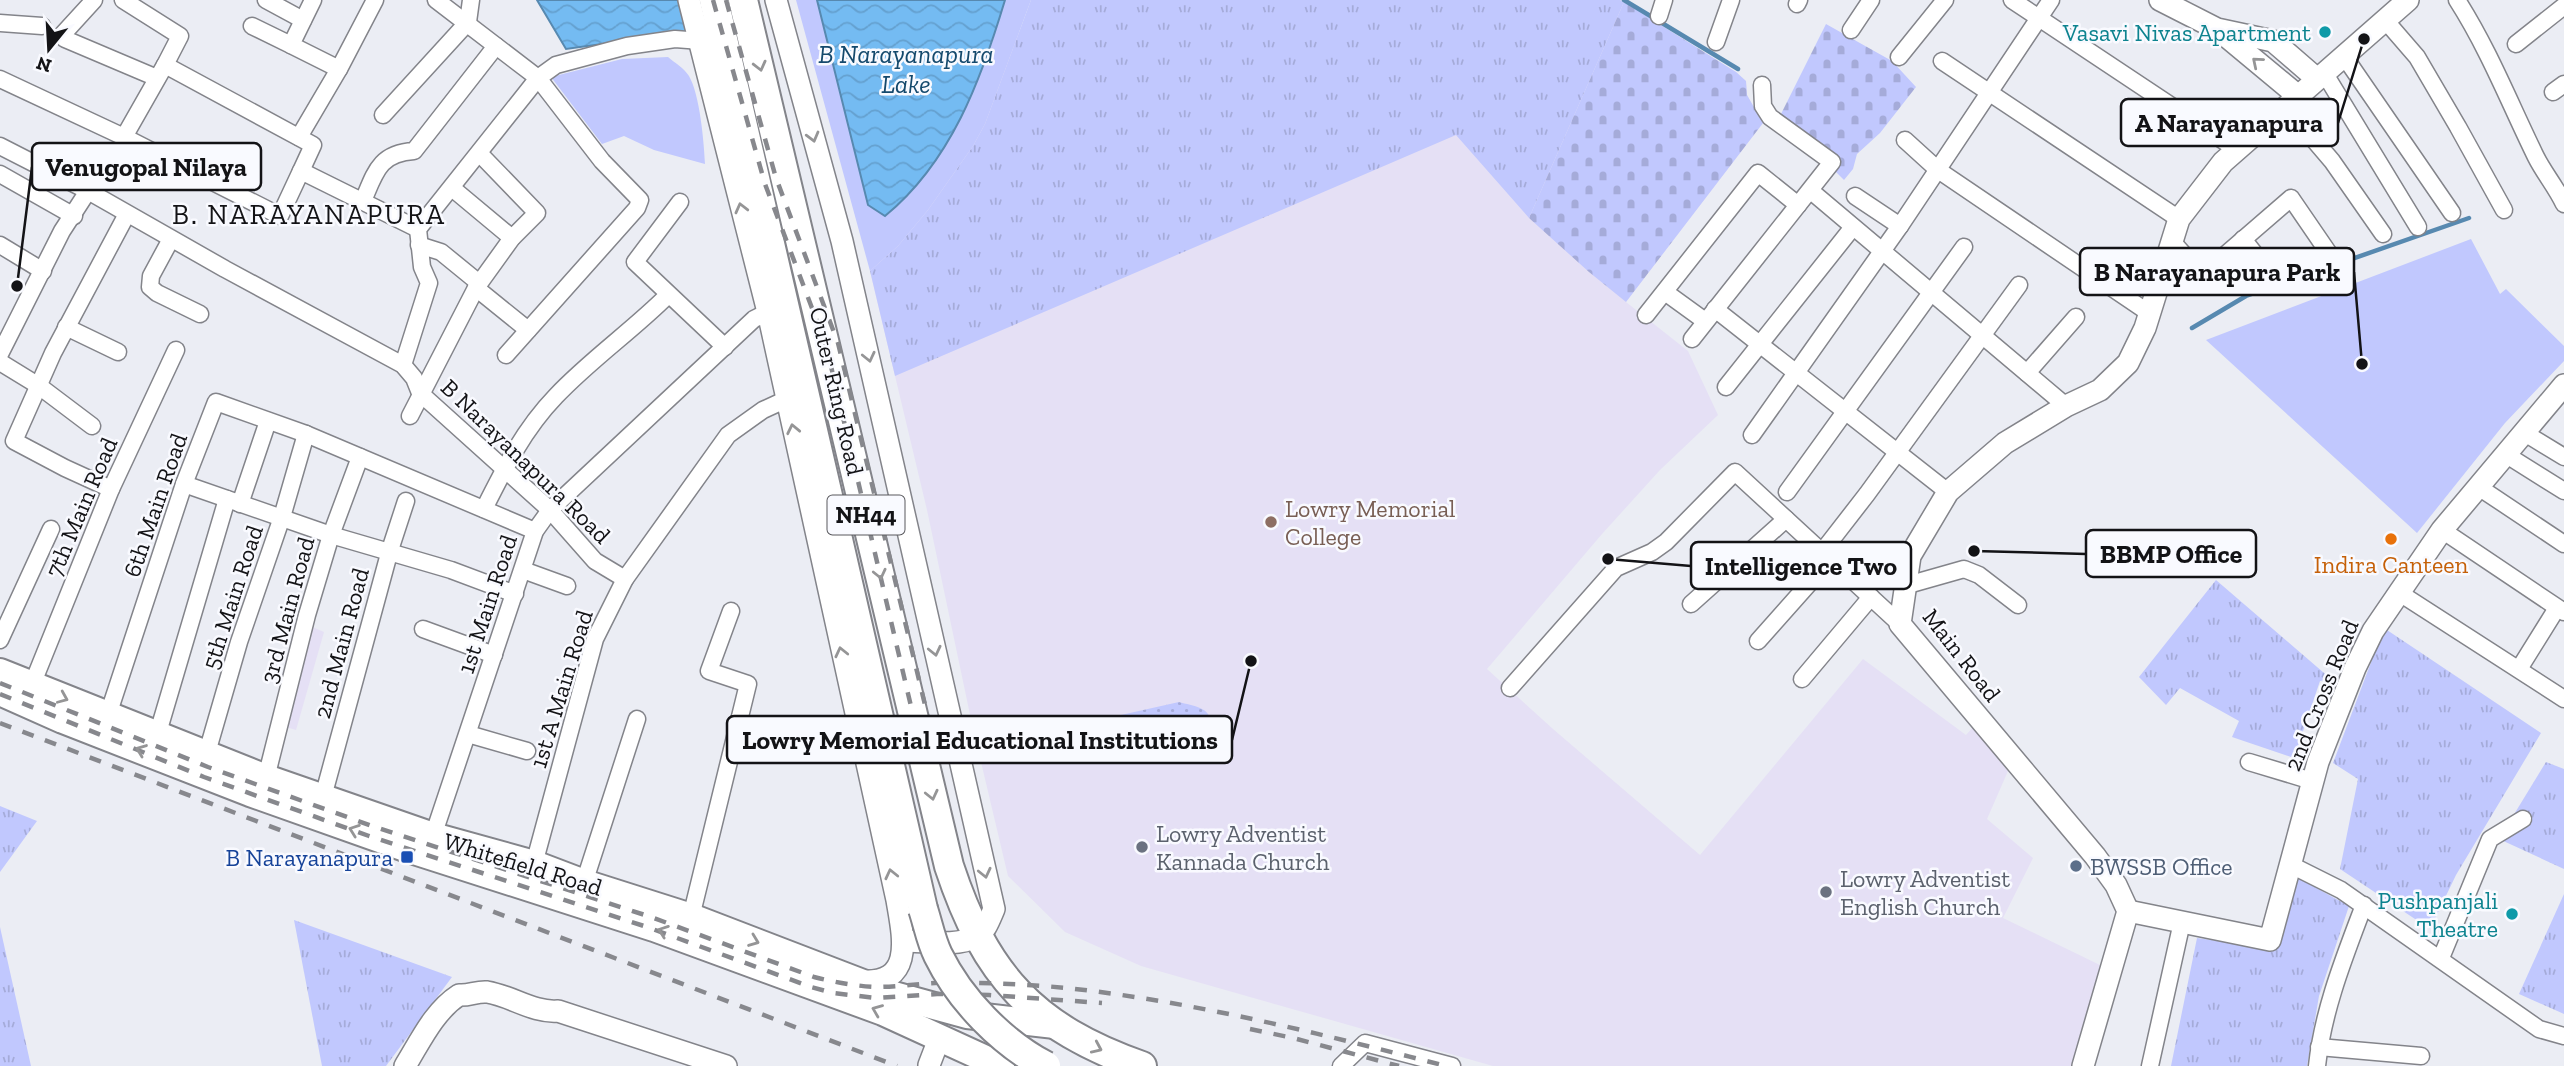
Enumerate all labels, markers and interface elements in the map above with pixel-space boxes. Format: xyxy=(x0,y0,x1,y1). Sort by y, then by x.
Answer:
north arrow xyxy=(14,14,84,84)
place label: Vasavi Nivas Apartment xyxy=(2062,18,2311,47)
marker: Vasavi Nivas Apartment xyxy=(2317,24,2333,40)
water label: B Narayanapura Lake xyxy=(818,38,994,100)
text: N xyxy=(33,52,54,78)
one-way arrow xyxy=(2252,58,2265,70)
one-way arrow xyxy=(752,60,766,72)
callout: A Narayanapura xyxy=(2121,99,2338,146)
text: A Narayanapura xyxy=(2135,107,2323,139)
one-way arrow xyxy=(805,131,820,143)
callout: Venugopal Nilaya xyxy=(32,143,261,190)
text: Venugopal Nilaya xyxy=(45,151,247,183)
district label: B. NARAYANAPURA xyxy=(172,198,446,231)
one-way arrow xyxy=(735,202,749,214)
callout: B Narayanapura Park xyxy=(2080,248,2354,295)
text: B Narayanapura Park xyxy=(2094,256,2341,288)
street label: Outer Ring Road xyxy=(804,304,870,478)
one-way arrow xyxy=(861,351,875,363)
street label: B Narayanapura Road xyxy=(435,373,617,549)
one-way arrow xyxy=(787,423,802,435)
street label: 6th Main Road xyxy=(117,429,193,581)
street label: 7th Main Road xyxy=(39,433,123,581)
place label: Lowry Memorial College xyxy=(1285,494,1455,551)
road number: NH44 xyxy=(828,495,904,534)
marker: Lowry Memorial College xyxy=(1263,514,1279,530)
street label: 5th Main Road xyxy=(195,521,269,673)
callout: BBMP Office xyxy=(2086,530,2256,577)
street label: 1st Main Road xyxy=(451,531,523,677)
marker: Indira Canteen xyxy=(2383,531,2399,547)
street label: 3rd Main Road xyxy=(254,534,320,686)
text: BBMP Office xyxy=(2100,538,2243,570)
callout: Intelligence Two xyxy=(1691,542,1911,589)
text: Intelligence Two xyxy=(1705,550,1898,582)
place label: Indira Canteen xyxy=(2314,550,2469,579)
street label: 2nd Main Road xyxy=(307,564,375,722)
one-way arrow xyxy=(872,568,886,580)
street label: Main Road xyxy=(1917,603,2007,707)
street label: 1st A Main Road xyxy=(523,607,599,771)
street label: 2nd Cross Road xyxy=(2277,615,2365,775)
one-way arrow xyxy=(927,645,941,657)
one-way arrow xyxy=(835,646,849,658)
one-way arrow xyxy=(56,690,69,704)
callout: Lowry Memorial Educational Institutions xyxy=(727,716,1232,763)
text: Lowry Memorial Educational Institutions xyxy=(742,724,1218,756)
one-way arrow xyxy=(136,745,148,759)
one-way arrow xyxy=(924,789,938,801)
place label: Lowry Adventist Kannada Church xyxy=(1156,819,1330,876)
one-way arrow xyxy=(349,824,361,838)
street label: Whitefield Road xyxy=(440,826,606,902)
marker: Lowry Adventist Kannada Church xyxy=(1134,839,1150,855)
place label: B Narayanapura xyxy=(226,843,393,872)
marker: B Narayanapura xyxy=(399,849,415,865)
place label: BWSSB Office xyxy=(2090,852,2233,881)
marker: BWSSB Office xyxy=(2068,858,2084,874)
place label: Lowry Adventist English Church xyxy=(1840,864,2010,921)
one-way arrow xyxy=(977,867,991,879)
one-way arrow xyxy=(885,868,900,880)
marker: Lowry Adventist English Church xyxy=(1818,884,1834,900)
place label: Pushpanjali Theatre xyxy=(2378,886,2498,943)
marker: Pushpanjali Theatre xyxy=(2504,906,2520,922)
one-way arrow xyxy=(658,925,670,939)
one-way arrow xyxy=(748,933,760,947)
one-way arrow xyxy=(872,1004,884,1018)
one-way arrow xyxy=(1090,1039,1102,1053)

